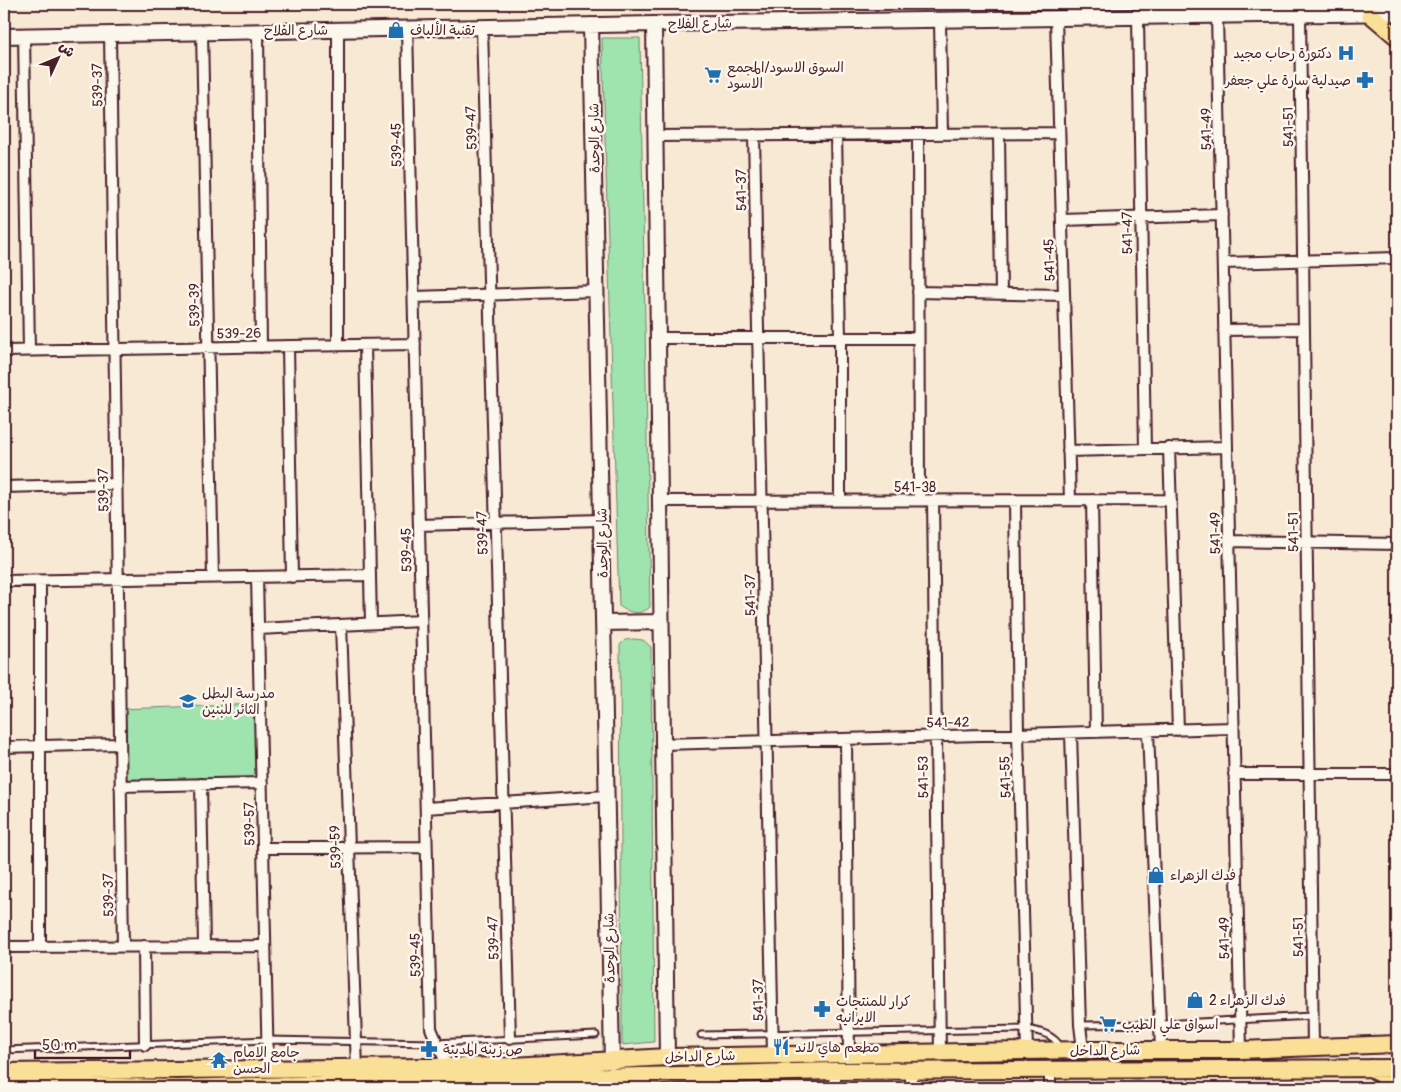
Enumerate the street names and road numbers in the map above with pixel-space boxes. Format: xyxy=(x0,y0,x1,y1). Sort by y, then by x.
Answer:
street label: شارع الفلاح xyxy=(668,14,732,34)
street label: شارع الفلاح xyxy=(264,21,328,41)
street label: 539-37 xyxy=(89,62,106,107)
street label: شارع الوحدة xyxy=(585,103,605,173)
street label: 539-47 xyxy=(462,105,481,150)
street label: 541-51 xyxy=(1280,107,1297,147)
street label: 541-49 xyxy=(1198,108,1215,150)
street label: 539-45 xyxy=(388,123,405,167)
street label: 541-37 xyxy=(733,168,750,211)
street label: 541-47 xyxy=(1119,211,1136,254)
street label: 541-45 xyxy=(1040,238,1059,282)
street label: 539-39 xyxy=(186,283,203,327)
street label: 539-26 xyxy=(217,325,261,342)
street label: 539-37 xyxy=(95,467,112,512)
street label: 541-38 xyxy=(894,479,936,496)
street label: شارع الوحدة xyxy=(593,508,613,578)
street label: 539-47 xyxy=(473,510,492,555)
street label: 541-49 xyxy=(1207,512,1224,554)
street label: 541-51 xyxy=(1285,512,1302,552)
street label: 539-45 xyxy=(398,528,415,572)
street label: 541-37 xyxy=(742,573,759,616)
street label: 541-42 xyxy=(926,714,970,731)
street label: 541-53 xyxy=(915,755,932,798)
street label: 541-55 xyxy=(996,756,1015,798)
street label: 539-57 xyxy=(241,801,258,846)
street label: 539-59 xyxy=(326,825,345,869)
street label: 539-37 xyxy=(100,872,117,917)
street label: شارع الوحدة xyxy=(600,913,620,983)
street label: 539-47 xyxy=(484,915,503,960)
street label: 541-49 xyxy=(1216,917,1233,959)
street label: 541-51 xyxy=(1290,917,1307,957)
street label: 539-45 xyxy=(407,933,424,977)
street label: 541-37 xyxy=(750,978,767,1021)
street label: شارع الداخل xyxy=(1070,1041,1141,1061)
street label: شارع الداخل xyxy=(664,1047,736,1067)

